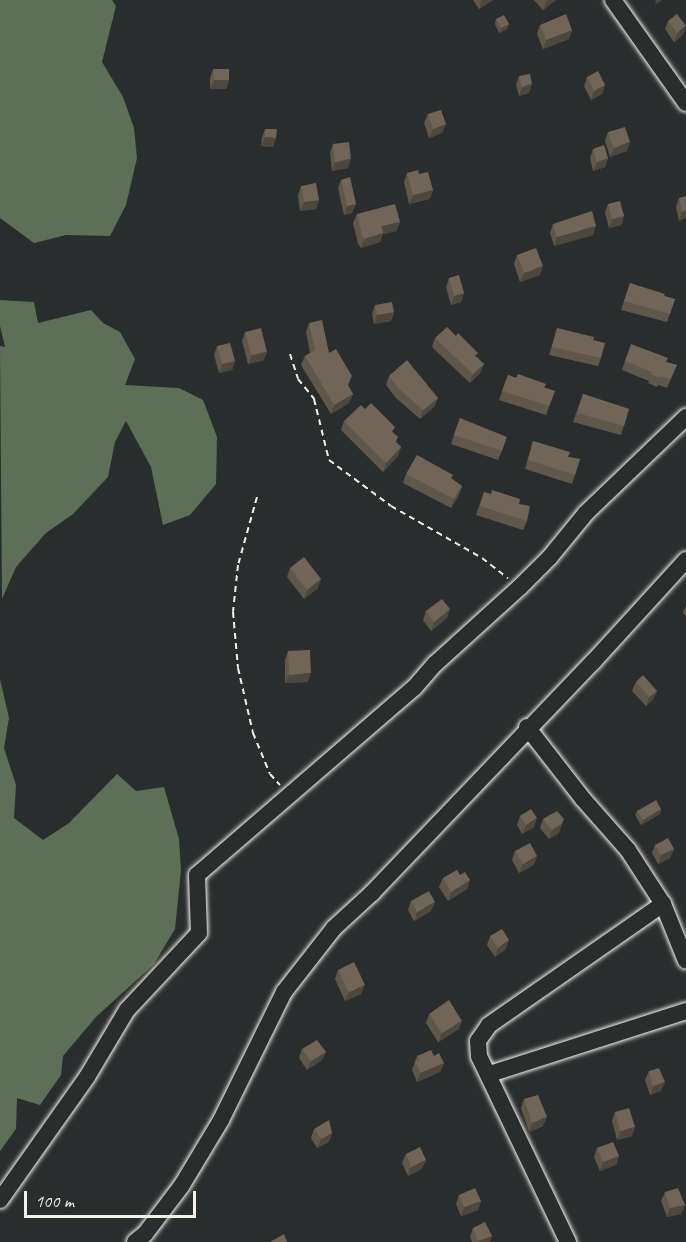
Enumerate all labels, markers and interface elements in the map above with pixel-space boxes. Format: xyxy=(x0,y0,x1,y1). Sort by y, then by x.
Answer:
scale bar xyxy=(27,1179,200,1217)
text: 100 m xyxy=(35,1190,74,1212)

